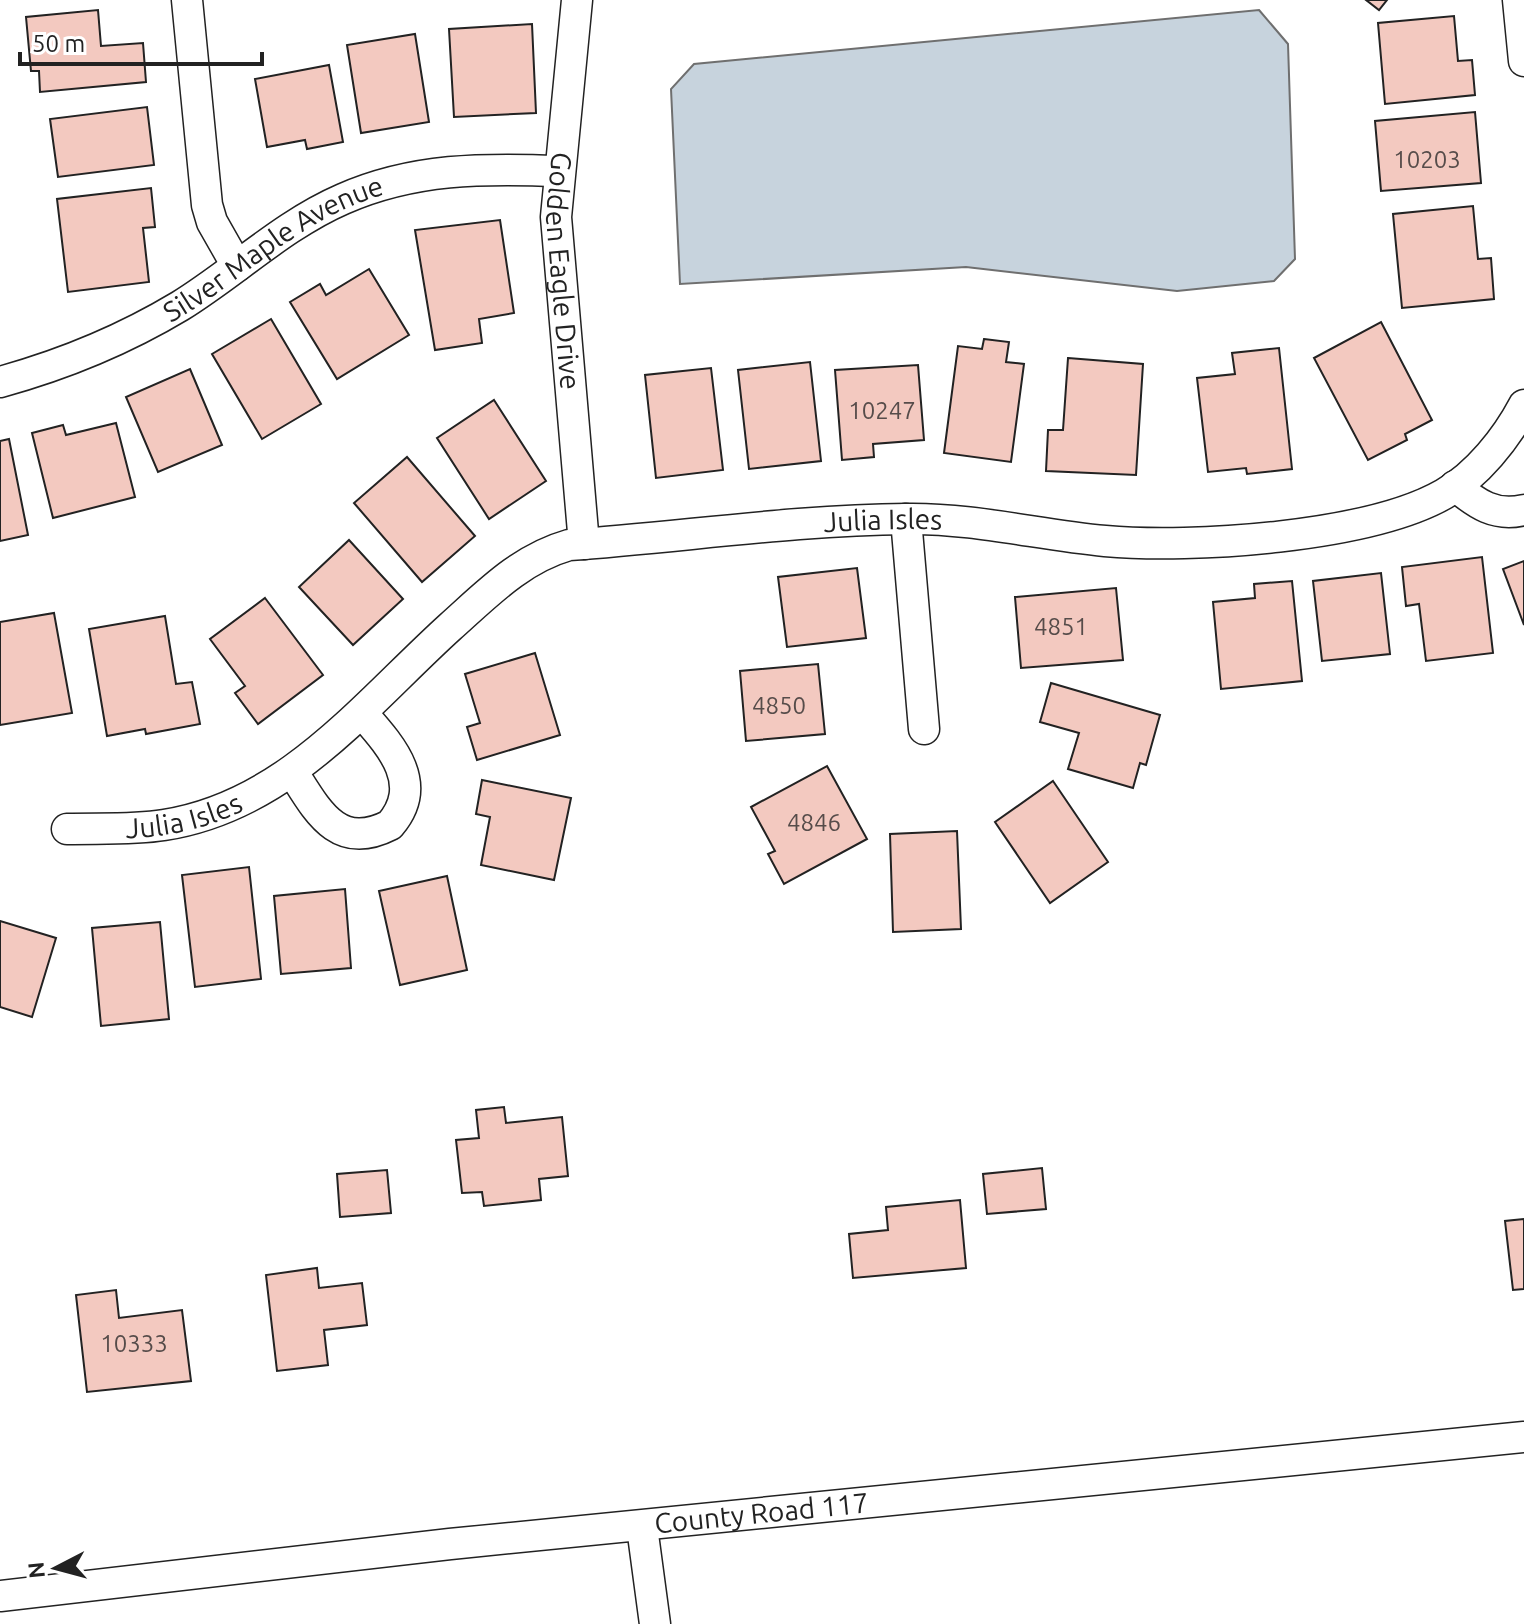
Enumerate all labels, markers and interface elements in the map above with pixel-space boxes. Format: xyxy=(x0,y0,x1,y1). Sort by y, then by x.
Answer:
scale bar xyxy=(20,16,262,66)
text: 50 m xyxy=(32,30,85,57)
house number: 10203 xyxy=(1393,146,1461,173)
street label: Golden Eagle Drive xyxy=(541,151,587,391)
street label: Silver Maple Avenue xyxy=(158,169,387,327)
house number: 10247 xyxy=(848,397,916,424)
street label: Julia Isles xyxy=(822,503,943,537)
house number: 4851 xyxy=(1034,613,1088,640)
house number: 4850 xyxy=(752,692,806,719)
street label: Julia Isles xyxy=(125,787,247,843)
house number: 4846 xyxy=(787,809,841,836)
house number: 10333 xyxy=(100,1330,168,1357)
street label: County Road 117 xyxy=(653,1486,870,1539)
north arrow xyxy=(16,1528,96,1608)
text: N xyxy=(22,1561,49,1580)

